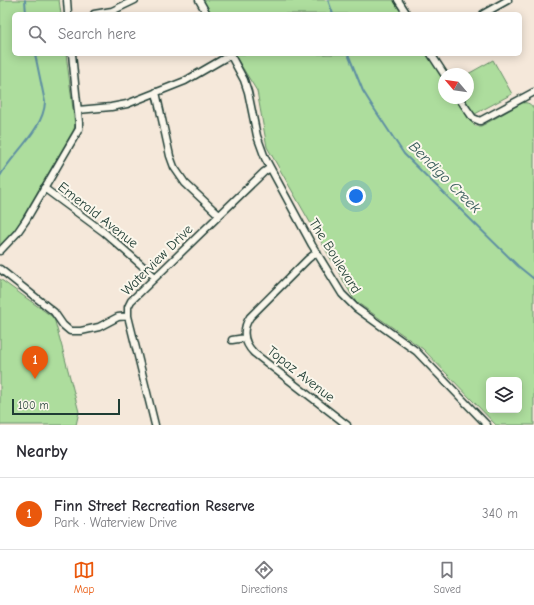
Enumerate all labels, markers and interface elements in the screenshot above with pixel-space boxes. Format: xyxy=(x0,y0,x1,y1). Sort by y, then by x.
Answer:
search box xyxy=(12,12,522,56)
icon: search xyxy=(26,23,48,45)
text: Search here xyxy=(58,25,136,43)
north arrow xyxy=(438,68,474,104)
water label: Bendigo Creek xyxy=(405,137,485,217)
street label: Emerald Avenue xyxy=(54,178,142,252)
your location xyxy=(346,186,366,206)
street label: The Boulevard xyxy=(305,215,365,297)
street label: Waterview Drive xyxy=(118,221,196,299)
street label: Topaz Avenue xyxy=(264,342,338,406)
pin: 1 xyxy=(22,346,48,379)
map controls xyxy=(486,377,522,413)
button: layers xyxy=(486,377,522,413)
scale bar xyxy=(12,397,120,416)
text: 100 m xyxy=(18,399,49,412)
text: Nearby xyxy=(16,442,67,461)
text: Finn Street Recreation Reserve xyxy=(54,497,255,515)
text: 1 xyxy=(26,506,32,521)
text: 340 m xyxy=(482,506,518,521)
text: Park · Waterview Drive xyxy=(54,515,177,530)
tab: Map xyxy=(73,559,95,596)
tab: Directions xyxy=(241,559,288,596)
tab: Saved xyxy=(434,559,461,596)

